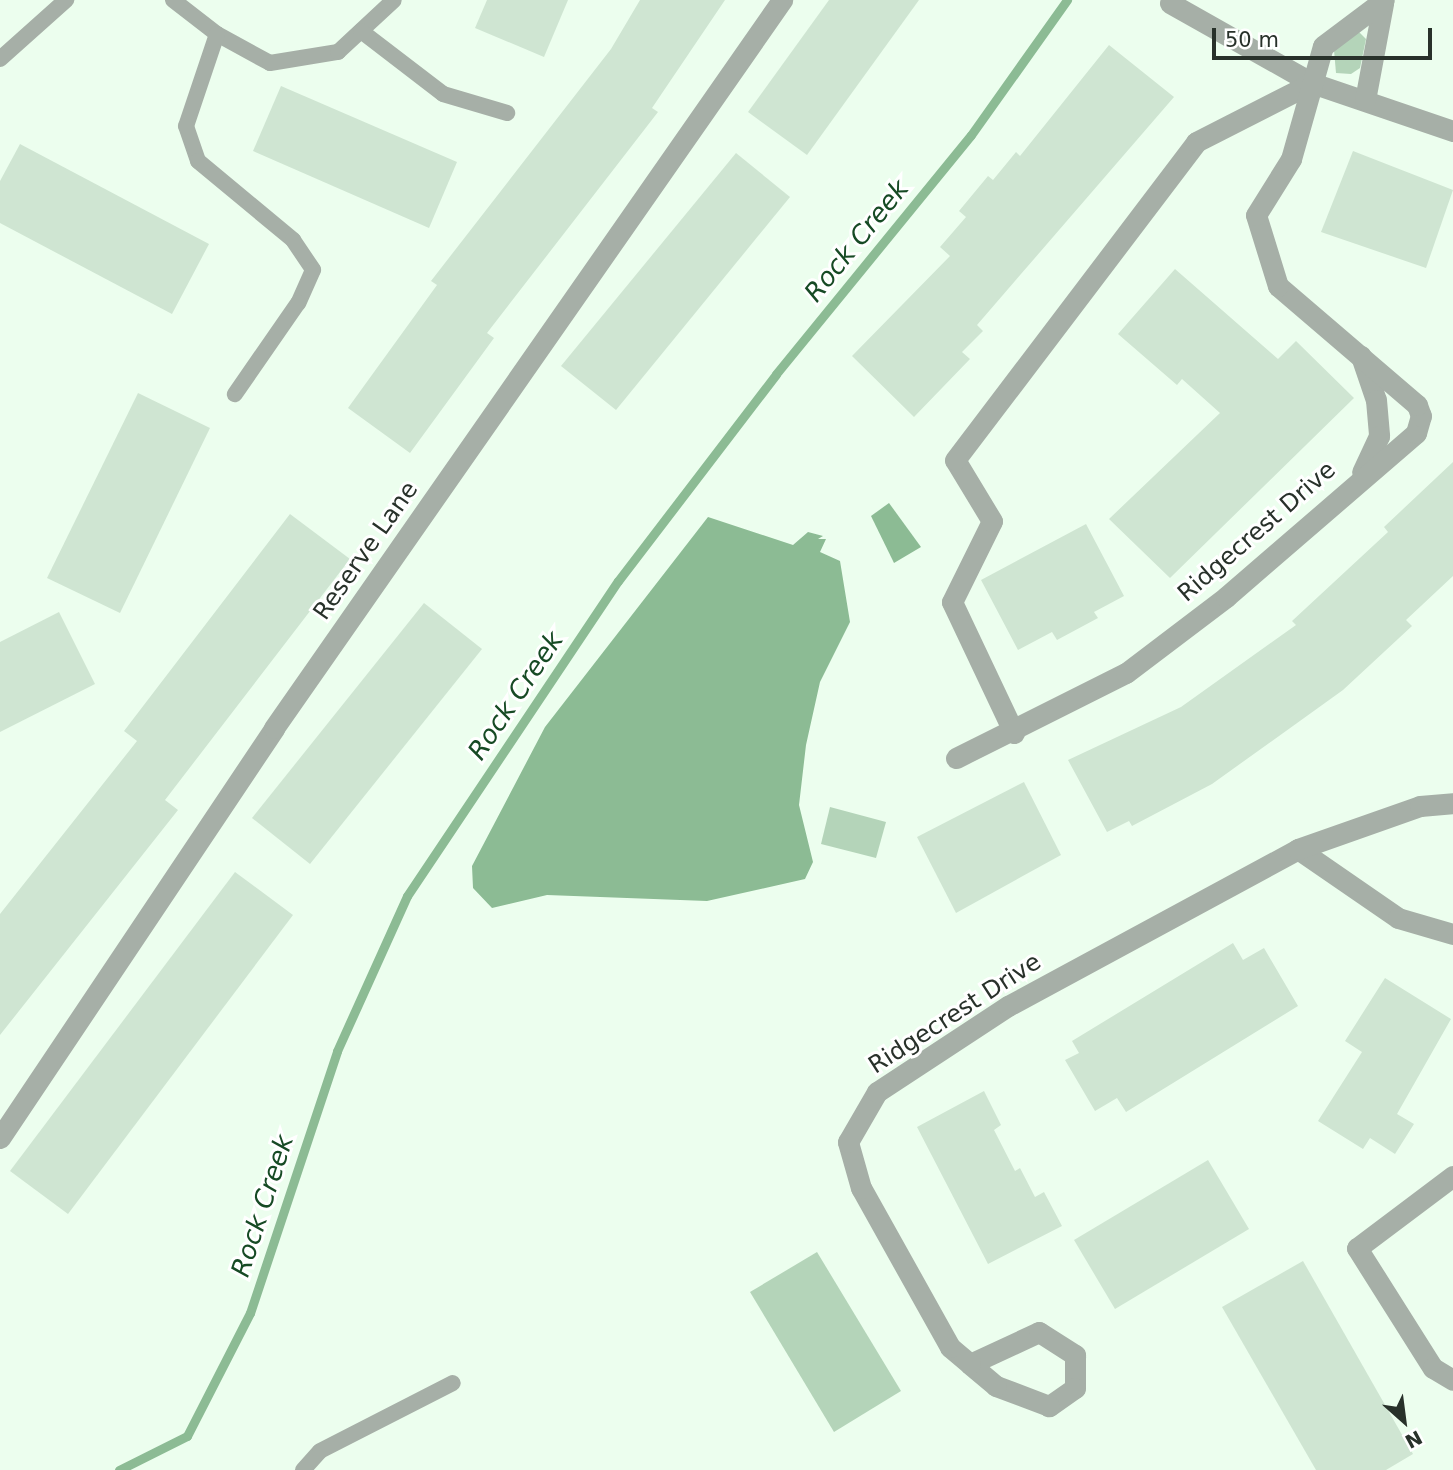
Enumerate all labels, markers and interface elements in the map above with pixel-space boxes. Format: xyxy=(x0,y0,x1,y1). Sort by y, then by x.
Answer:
scale bar xyxy=(1215,14,1436,58)
text: 50 m xyxy=(1225,28,1279,52)
water label: Rock Creek xyxy=(798,174,916,308)
street label: Ridgecrest Drive xyxy=(1172,456,1342,608)
street label: Reserve Lane xyxy=(308,476,424,626)
water label: Rock Creek xyxy=(462,626,570,766)
street label: Ridgecrest Drive xyxy=(864,948,1046,1080)
water label: Rock Creek xyxy=(225,1131,301,1281)
north arrow xyxy=(1369,1386,1439,1456)
text: N xyxy=(1402,1426,1426,1453)

